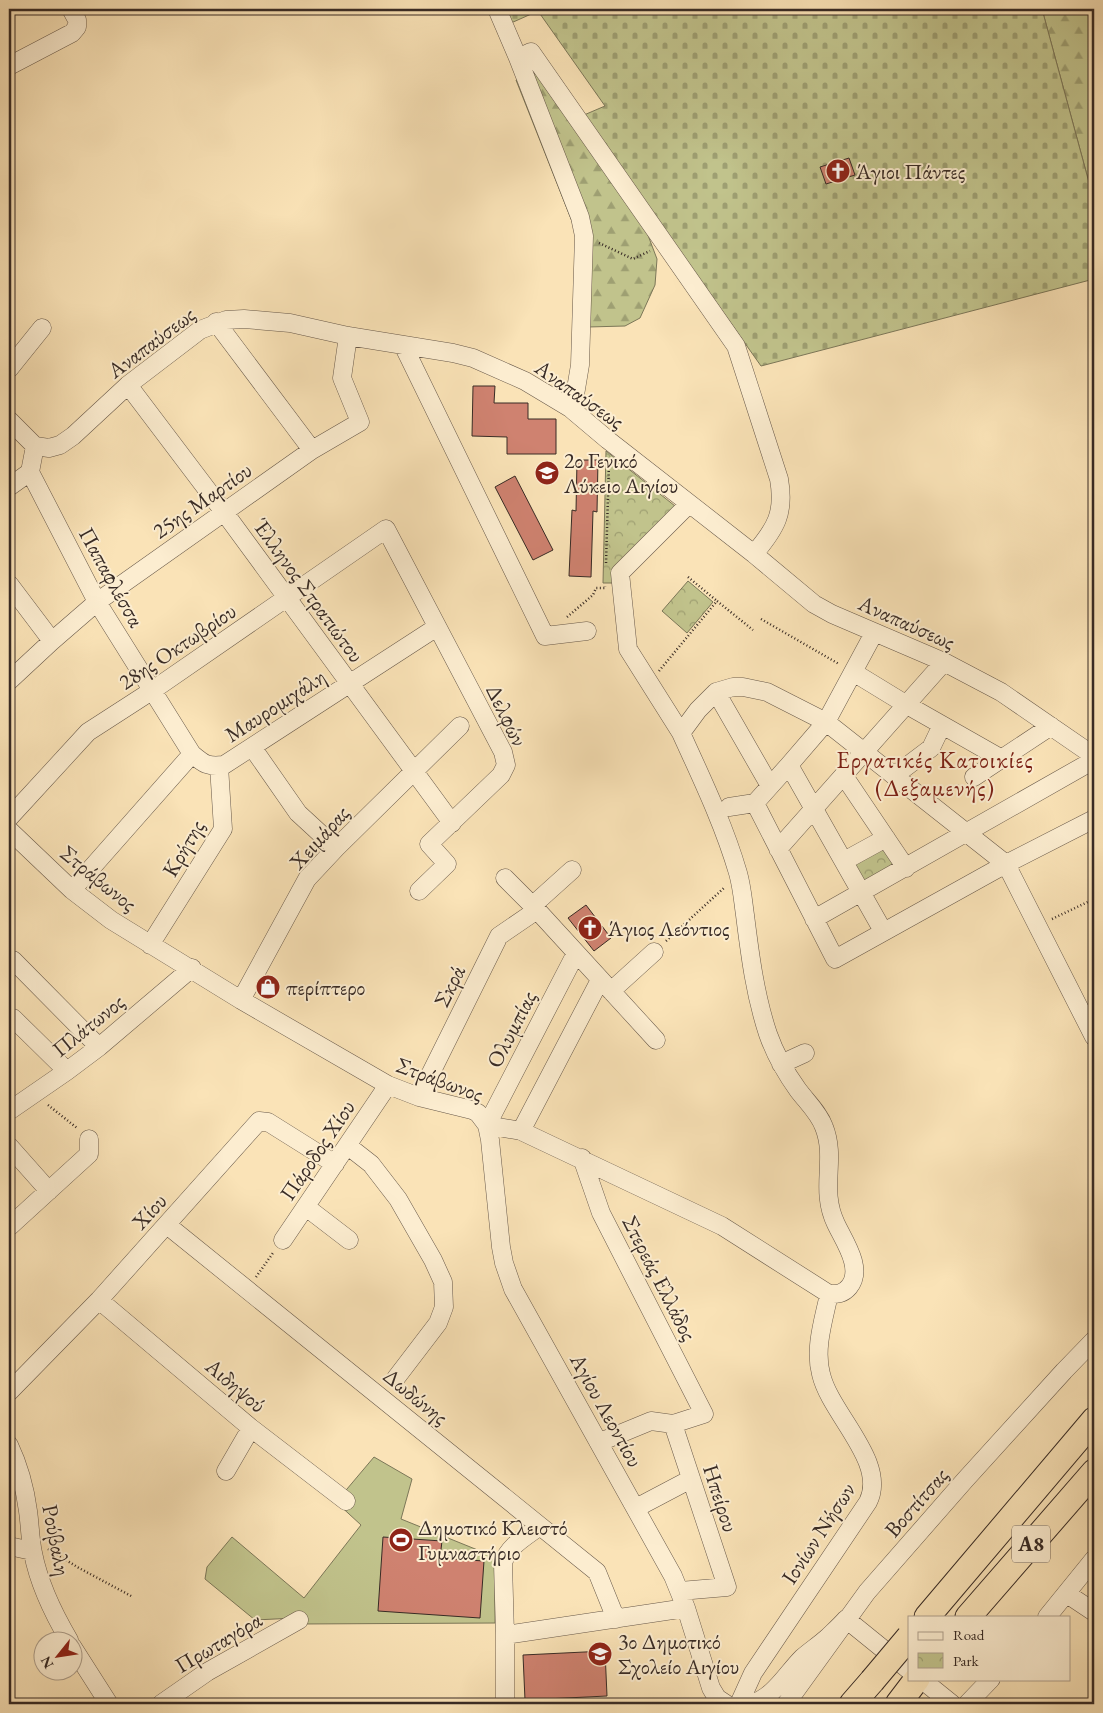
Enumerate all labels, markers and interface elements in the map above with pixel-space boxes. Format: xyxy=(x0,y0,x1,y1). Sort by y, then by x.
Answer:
place label: Άγιοι Πάντες xyxy=(855,157,965,186)
church icon: Άγιοι Πάντες xyxy=(825,158,851,184)
street label: Αναπαύσεως xyxy=(101,300,201,386)
street label: Αναπαύσεως xyxy=(528,352,630,436)
place label: 2ο Γενικό Λύκειο Αιγίου xyxy=(563,446,678,500)
street label: 25ης Μαρτίου xyxy=(147,456,258,545)
school or university icon: 2ο Γενικό Λύκειο Αιγίου xyxy=(534,460,560,486)
street label: Έλληνος Στρατιώτου xyxy=(246,512,371,668)
street label: Παπαφλέσσα xyxy=(72,522,151,633)
street label: Αναπαύσεως xyxy=(853,588,960,657)
street label: 28ης Οκτωβρίου xyxy=(113,596,242,696)
street label: Μαυρομιχάλη xyxy=(219,662,331,749)
street label: Δελφών xyxy=(479,679,534,751)
district label: Εργατικές Κατοικίες (Δεξαμενής) xyxy=(836,744,1034,803)
street label: Χειμάρας xyxy=(282,799,356,876)
street label: Κρήτης xyxy=(156,814,211,882)
street label: Στράβωνος xyxy=(54,839,143,918)
place label: Άγιος Λεόντιος xyxy=(607,914,730,943)
church icon: Άγιος Λεόντιος xyxy=(577,915,603,941)
street label: Σκρά xyxy=(427,960,472,1012)
place label: περίπτερο xyxy=(286,973,366,1002)
shop icon: περίπτερο xyxy=(255,974,281,1000)
street label: Ολυμπίας xyxy=(480,986,543,1073)
street label: Πλάτωνος xyxy=(46,987,131,1063)
street label: Στράβωνος xyxy=(392,1050,487,1109)
street label: Πάροδος Χίου xyxy=(273,1094,362,1206)
street label: Χίου xyxy=(125,1187,173,1236)
street label: Στερεάς Ελλάδος xyxy=(616,1211,704,1346)
street label: Αγίου Λεοντίου xyxy=(563,1347,650,1472)
street label: Αιδηψού xyxy=(199,1351,272,1419)
street label: Δωδώνης xyxy=(377,1361,454,1431)
street label: Ηπείρου xyxy=(696,1461,745,1536)
street label: Βοστίτσας xyxy=(878,1461,955,1543)
street label: Ιονίων Νήσων xyxy=(775,1477,862,1590)
street label: Ρούβαλη xyxy=(35,1502,78,1578)
place label: Δημοτικό Κλειστό Γυμναστήριο xyxy=(418,1513,568,1567)
road number: Α8 xyxy=(1012,1526,1050,1562)
sports icon: Δημοτικό Κλειστό Γυμναστήριο xyxy=(388,1527,414,1553)
street label: Πρωταγόρα xyxy=(169,1605,268,1680)
legend xyxy=(908,1616,1070,1680)
text: Road xyxy=(953,1625,985,1644)
place label: 3ο Δημοτικό Σχολείο Αιγίου xyxy=(618,1627,739,1681)
north arrow xyxy=(32,1630,82,1680)
school or university icon: 3ο Δημοτικό Σχολείο Αιγίου xyxy=(587,1641,613,1667)
text: Park xyxy=(953,1651,980,1670)
text: N xyxy=(36,1653,57,1672)

